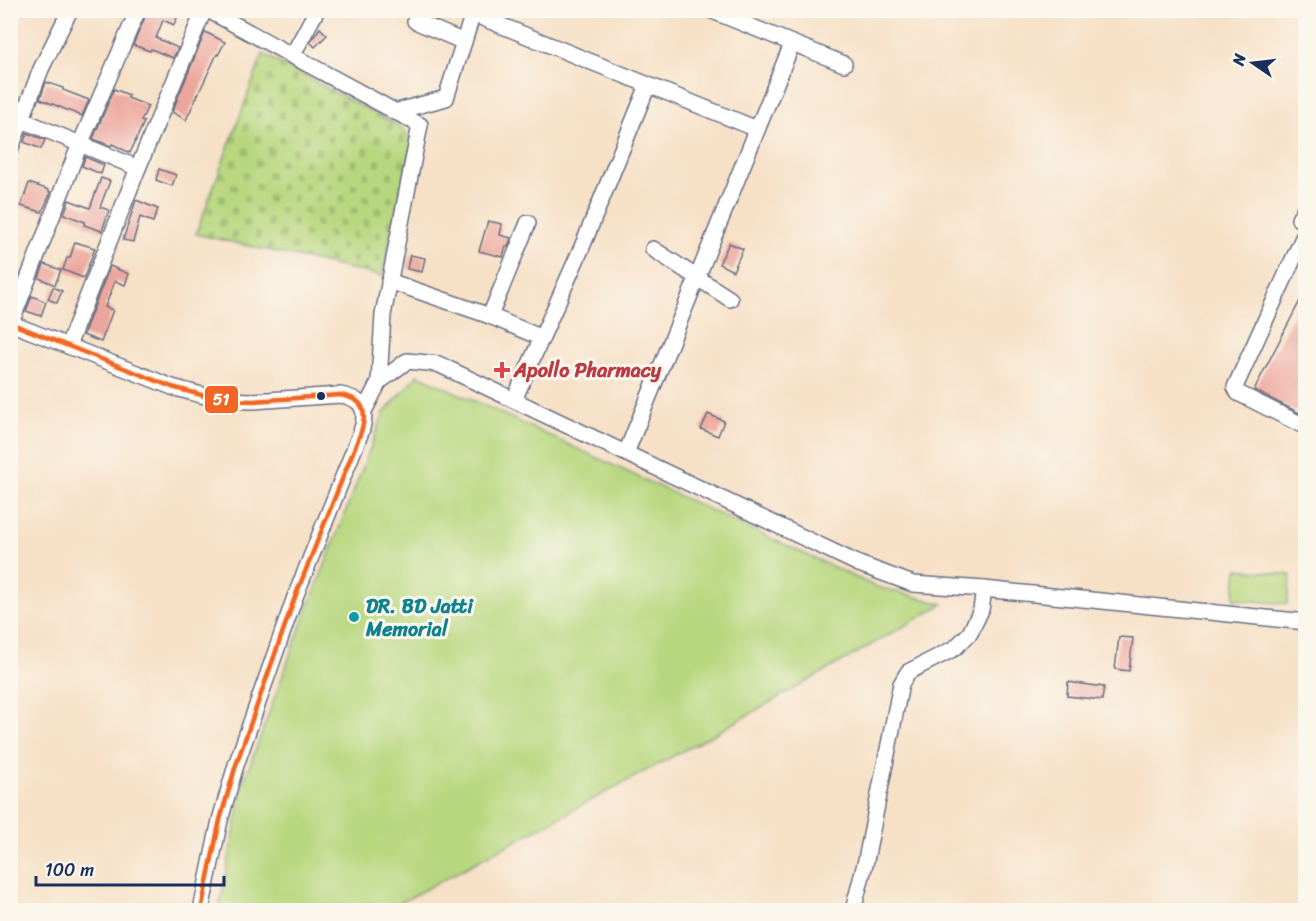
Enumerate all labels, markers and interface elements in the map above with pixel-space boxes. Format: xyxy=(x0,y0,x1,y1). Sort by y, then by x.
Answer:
north arrow xyxy=(1223,33,1283,93)
text: N xyxy=(1223,50,1255,69)
place label: Apollo Pharmacy xyxy=(513,353,662,388)
marker: Apollo Pharmacy xyxy=(495,363,509,377)
line badge: 51 xyxy=(204,385,239,414)
text: 51 xyxy=(213,385,229,414)
unlabelled marker xyxy=(315,390,327,402)
place label: DR. BD Jatti Memorial xyxy=(365,589,474,647)
marker: DR. BD Jatti Memorial xyxy=(347,610,361,624)
scale bar xyxy=(36,849,224,887)
text: 100 m xyxy=(45,854,94,886)

